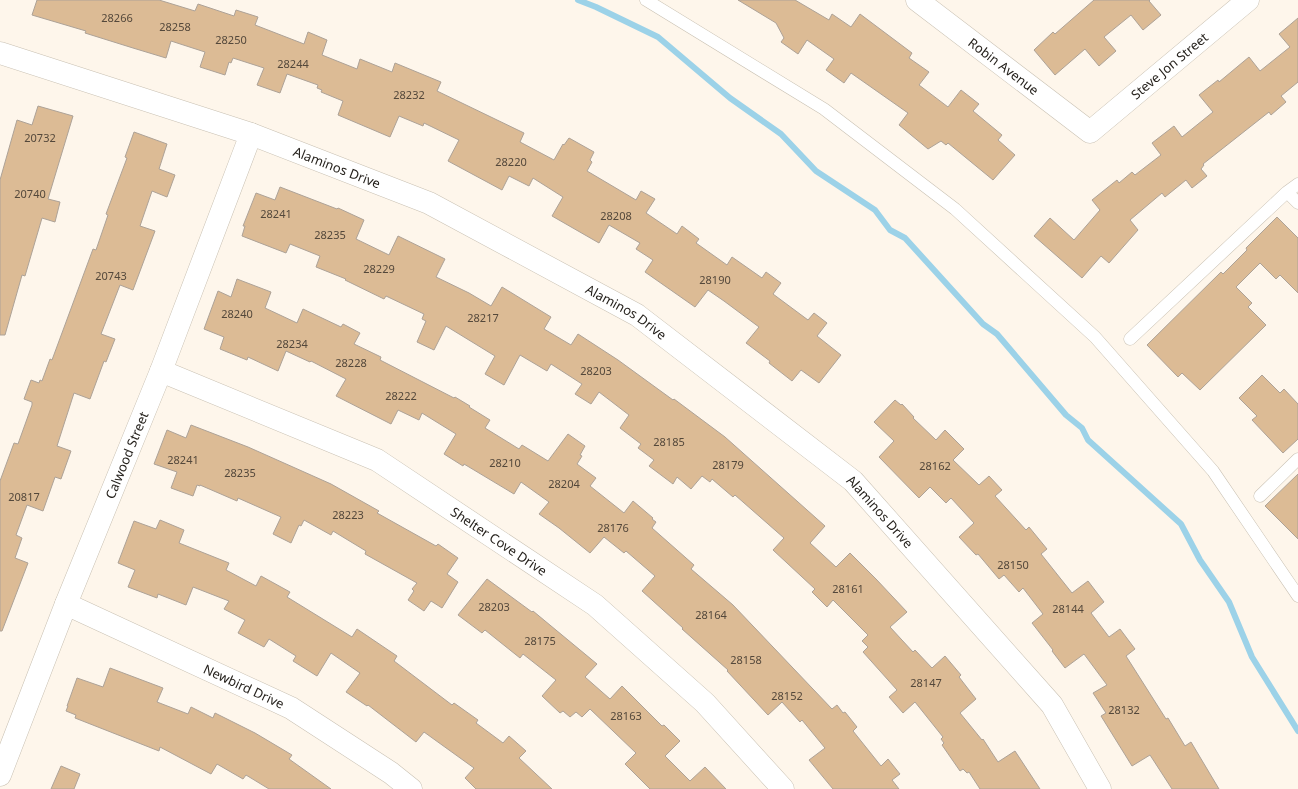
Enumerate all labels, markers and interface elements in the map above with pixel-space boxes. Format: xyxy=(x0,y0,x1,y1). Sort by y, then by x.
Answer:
house number: 28266 xyxy=(101,10,133,25)
house number: 28258 xyxy=(159,19,191,34)
street label: Steve Jon Street xyxy=(1127,28,1212,103)
house number: 28250 xyxy=(215,32,247,47)
street label: Robin Avenue xyxy=(965,33,1043,99)
house number: 28244 xyxy=(277,56,309,71)
house number: 28232 xyxy=(393,87,425,102)
house number: 20732 xyxy=(24,130,56,145)
street label: Alaminos Drive xyxy=(291,142,383,192)
house number: 28220 xyxy=(495,154,527,169)
house number: 20740 xyxy=(14,186,46,201)
house number: 28241 xyxy=(260,206,292,221)
house number: 28208 xyxy=(600,208,632,223)
house number: 28235 xyxy=(314,227,346,242)
house number: 28229 xyxy=(363,261,395,276)
house number: 20743 xyxy=(95,268,127,283)
house number: 28190 xyxy=(699,272,731,287)
street label: Alaminos Drive xyxy=(583,280,670,344)
house number: 28240 xyxy=(221,306,253,321)
house number: 28217 xyxy=(467,310,499,325)
house number: 28234 xyxy=(276,336,308,351)
house number: 28228 xyxy=(335,355,367,370)
house number: 28203 xyxy=(580,363,612,378)
house number: 28222 xyxy=(385,388,417,403)
street label: Calwood Street xyxy=(101,409,153,501)
house number: 28185 xyxy=(653,434,685,449)
house number: 28241 xyxy=(167,452,199,467)
house number: 28210 xyxy=(489,455,521,470)
house number: 28179 xyxy=(712,457,744,472)
house number: 28162 xyxy=(919,458,951,473)
house number: 28235 xyxy=(224,465,256,480)
street label: Alaminos Drive xyxy=(843,471,917,552)
house number: 28204 xyxy=(548,476,580,491)
house number: 20817 xyxy=(8,489,40,504)
street label: Shelter Cove Drive xyxy=(447,503,551,580)
house number: 28223 xyxy=(332,507,364,522)
house number: 28176 xyxy=(597,520,629,535)
house number: 28150 xyxy=(997,557,1029,572)
house number: 28161 xyxy=(832,581,864,596)
house number: 28203 xyxy=(478,599,510,614)
house number: 28144 xyxy=(1052,601,1084,616)
house number: 28164 xyxy=(695,607,727,622)
house number: 28175 xyxy=(524,633,556,648)
house number: 28158 xyxy=(730,652,762,667)
street label: Newbird Drive xyxy=(201,660,287,713)
house number: 28147 xyxy=(910,675,942,690)
house number: 28152 xyxy=(771,688,803,703)
house number: 28132 xyxy=(1108,702,1140,717)
house number: 28163 xyxy=(610,708,642,723)

